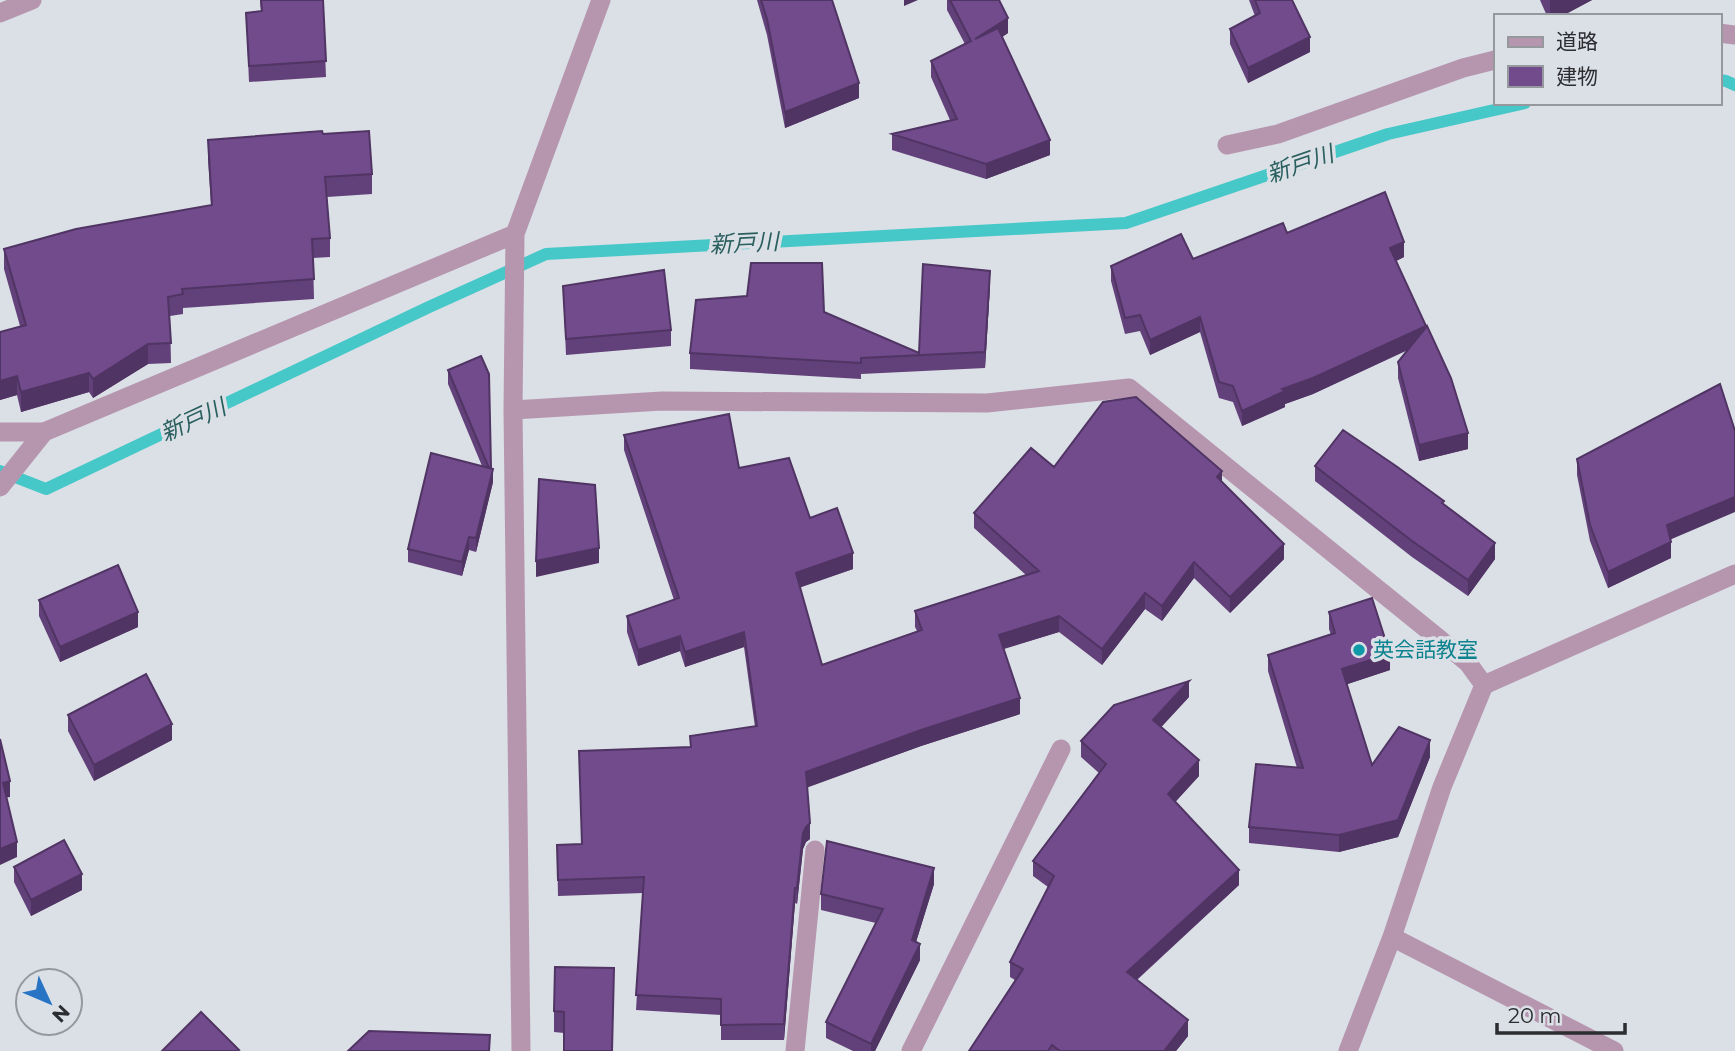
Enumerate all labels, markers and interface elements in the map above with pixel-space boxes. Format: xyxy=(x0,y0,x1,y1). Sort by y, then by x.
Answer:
legend xyxy=(1494,14,1721,105)
text: 道路 xyxy=(1556,29,1598,54)
text: 建物 xyxy=(1556,64,1598,89)
water label: 新戸川 xyxy=(1263,139,1340,188)
water label: 新戸川 xyxy=(709,227,782,259)
water label: 新戸川 xyxy=(156,391,233,447)
place label: 英会話教室 xyxy=(1373,637,1478,662)
marker: 英会話教室 xyxy=(1351,642,1367,658)
north arrow xyxy=(14,967,84,1037)
scale bar xyxy=(1497,992,1625,1036)
text: N xyxy=(47,1000,74,1027)
text: 20 m xyxy=(1508,1003,1562,1028)

